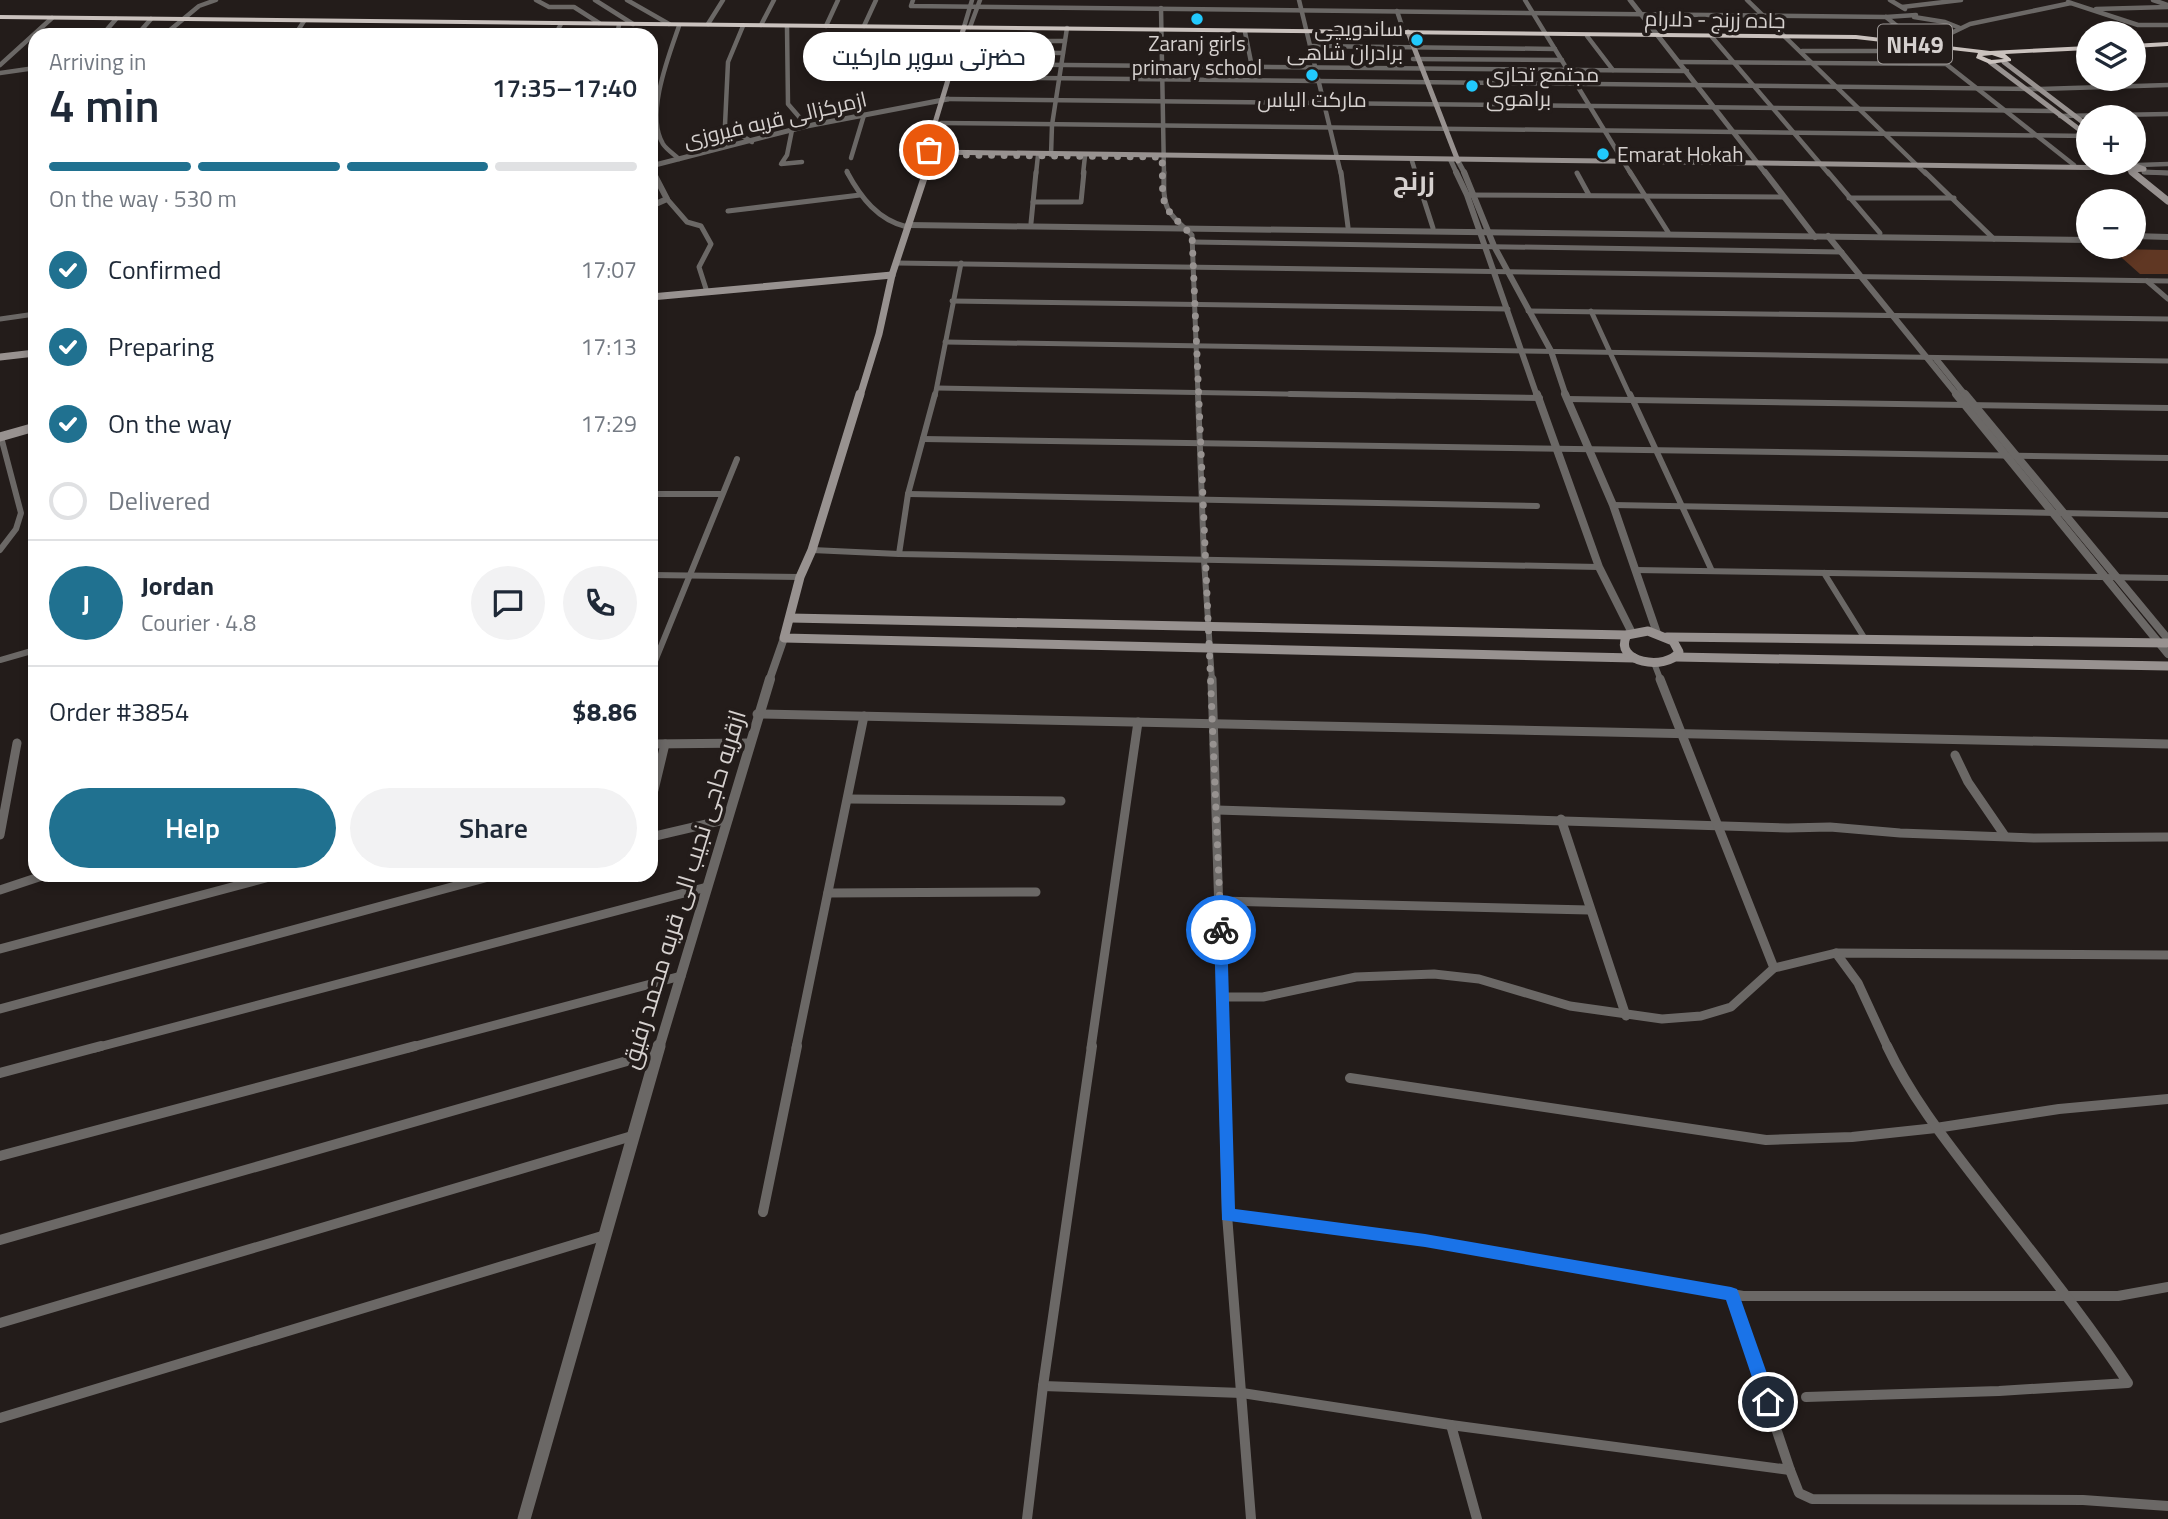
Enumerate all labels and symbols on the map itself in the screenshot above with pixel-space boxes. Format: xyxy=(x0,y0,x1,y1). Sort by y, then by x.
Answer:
street label: جاده زرنج - دلارام xyxy=(1644,2,1786,36)
marker: Zaranj girls primary school xyxy=(1189,11,1205,27)
place label: ساندویچی برادران شاهی xyxy=(1287,12,1403,68)
road number: NH49 xyxy=(1878,24,1952,64)
place label: Zaranj girls primary school xyxy=(1132,27,1262,83)
callout: حضرتی سوپر مارکیت xyxy=(803,31,1055,80)
marker: ساندویچی برادران شاهی xyxy=(1409,32,1425,48)
place label: مجتمع تجاری براهوی xyxy=(1486,58,1599,114)
marker: مارکت الیاس xyxy=(1304,67,1320,83)
marker: مجتمع تجاری براهوی xyxy=(1464,78,1480,94)
street label: ازمرکزالی قریه فیروزی xyxy=(680,82,870,156)
place label: مارکت الیاس xyxy=(1257,83,1367,115)
pin xyxy=(899,120,959,180)
place label: Emarat Hokah xyxy=(1617,138,1743,170)
marker: Emarat Hokah xyxy=(1595,146,1611,162)
district label: زرنج xyxy=(1393,161,1435,200)
street label: ازقریه حاجی نجیب الی قریه محمد رفیق xyxy=(611,705,755,1073)
courier xyxy=(1186,895,1256,965)
pin xyxy=(1738,1372,1798,1432)

